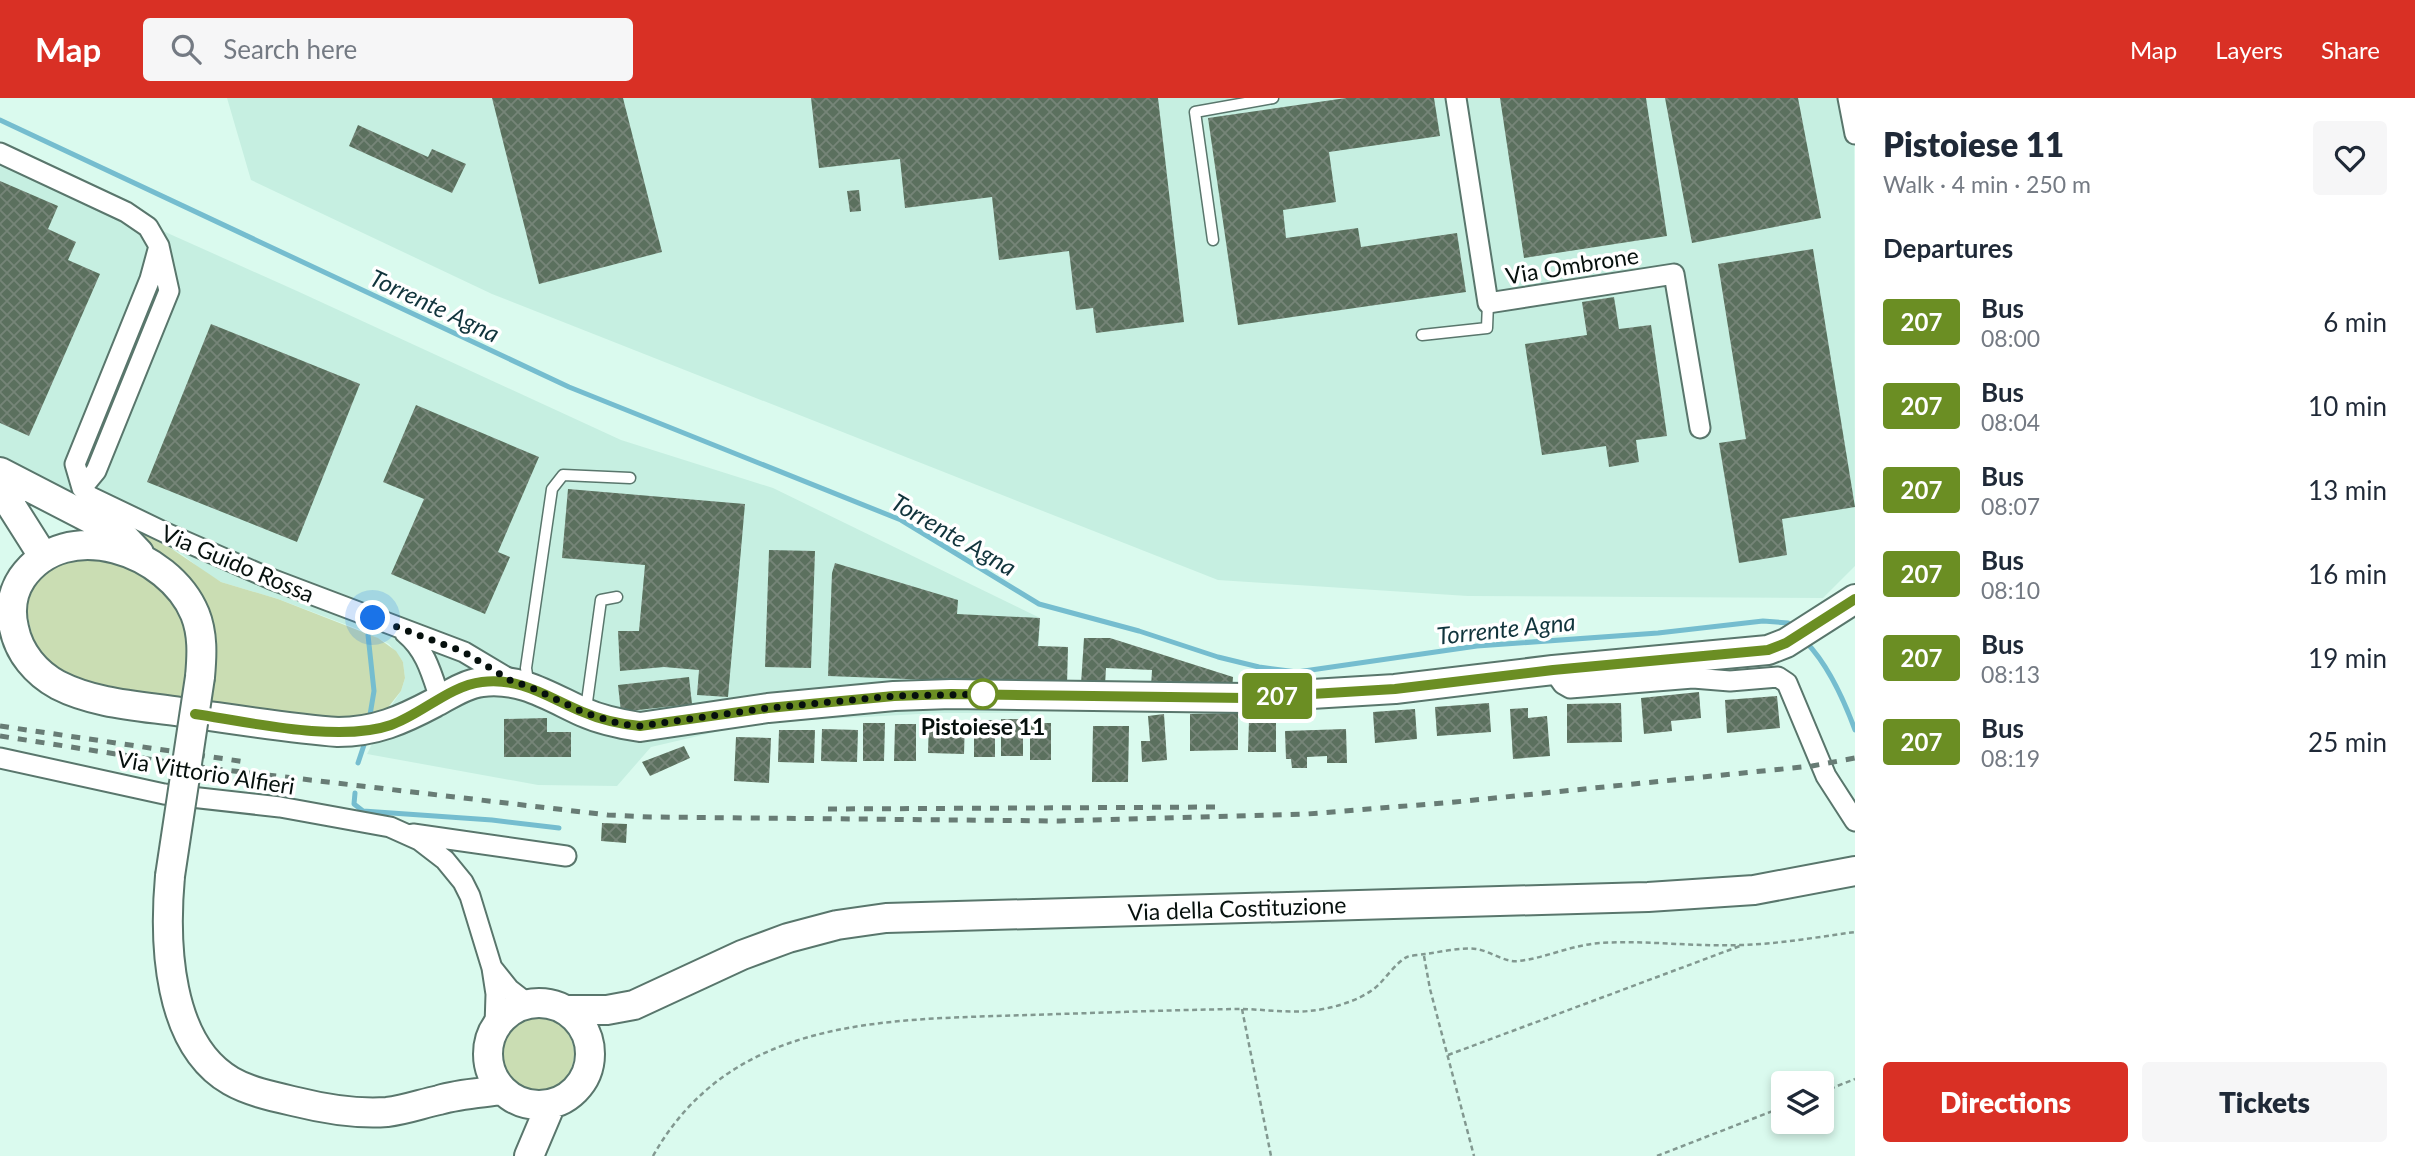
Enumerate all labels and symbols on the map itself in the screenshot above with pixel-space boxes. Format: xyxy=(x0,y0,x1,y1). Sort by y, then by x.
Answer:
street label: Via Ombrone xyxy=(1503,241,1641,289)
water label: Torrente Agna xyxy=(366,262,504,348)
water label: Torrente Agna xyxy=(886,487,1022,581)
street label: Via Guido Rossa xyxy=(157,518,319,608)
your location xyxy=(355,600,390,635)
water label: Torrente Agna xyxy=(1435,606,1577,650)
line badge: 207 xyxy=(1237,673,1317,719)
marker: Pistoiese 11 xyxy=(968,679,998,709)
place label: Pistoiese 11 xyxy=(921,712,1045,740)
street label: Via Vittorio Alfieri xyxy=(115,744,297,800)
street label: Via della Costituzione xyxy=(1127,890,1347,926)

